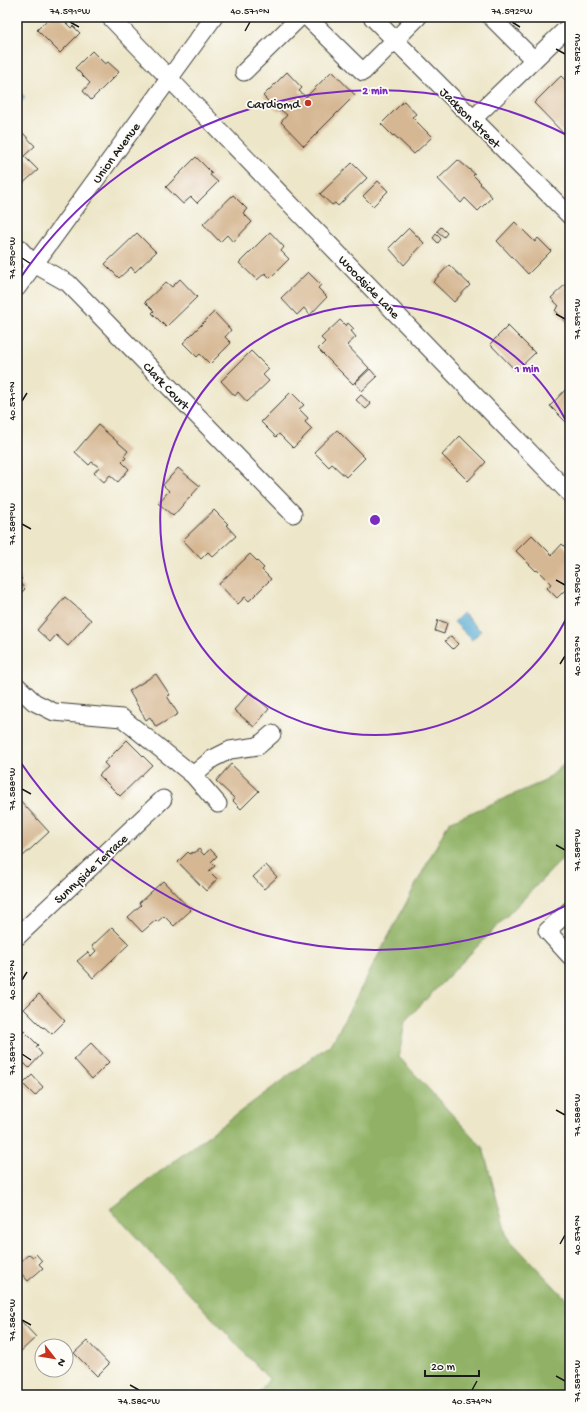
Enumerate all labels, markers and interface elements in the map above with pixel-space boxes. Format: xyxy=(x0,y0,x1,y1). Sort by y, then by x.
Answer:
text: 74.591°W xyxy=(49,6,91,18)
text: 40.571°N xyxy=(230,6,270,18)
text: 74.592°W xyxy=(490,6,533,18)
text: 74.592°W xyxy=(572,33,584,76)
text: 2 min xyxy=(362,85,388,99)
street label: Jackson Street xyxy=(436,85,504,153)
place label: Cardiomd xyxy=(247,98,301,113)
marker: Cardiomd xyxy=(303,98,313,108)
street label: Union Avenue xyxy=(90,120,144,187)
text: 74.590°W xyxy=(7,236,19,280)
street label: Woodside Lane xyxy=(334,253,402,323)
text: 74.591°W xyxy=(572,298,584,340)
street label: Clark Court xyxy=(139,360,193,415)
text: 1 min xyxy=(514,363,540,377)
text: 40.571°N xyxy=(7,381,19,421)
text: 74.589°W xyxy=(7,503,19,546)
centre of rings xyxy=(368,513,382,527)
text: 74.590°W xyxy=(572,563,584,607)
text: 40.573°N xyxy=(572,635,584,676)
text: 74.588°W xyxy=(7,767,19,811)
text: 74.589°W xyxy=(572,829,584,872)
street label: Sunnyside Terrace xyxy=(52,832,132,908)
text: 40.572°N xyxy=(7,960,19,1000)
text: 74.587°W xyxy=(7,1032,19,1076)
text: 74.588°W xyxy=(572,1093,584,1137)
text: 40.574°N xyxy=(572,1215,584,1255)
text: 74.586°W xyxy=(7,1299,19,1342)
north arrow xyxy=(34,1338,74,1378)
scale bar xyxy=(425,1352,479,1378)
text: N xyxy=(54,1356,68,1368)
text: 74.587°W xyxy=(572,1359,584,1403)
text: 20 m xyxy=(431,1361,456,1375)
text: 74.586°W xyxy=(117,1396,160,1408)
text: 40.574°N xyxy=(452,1396,492,1408)

